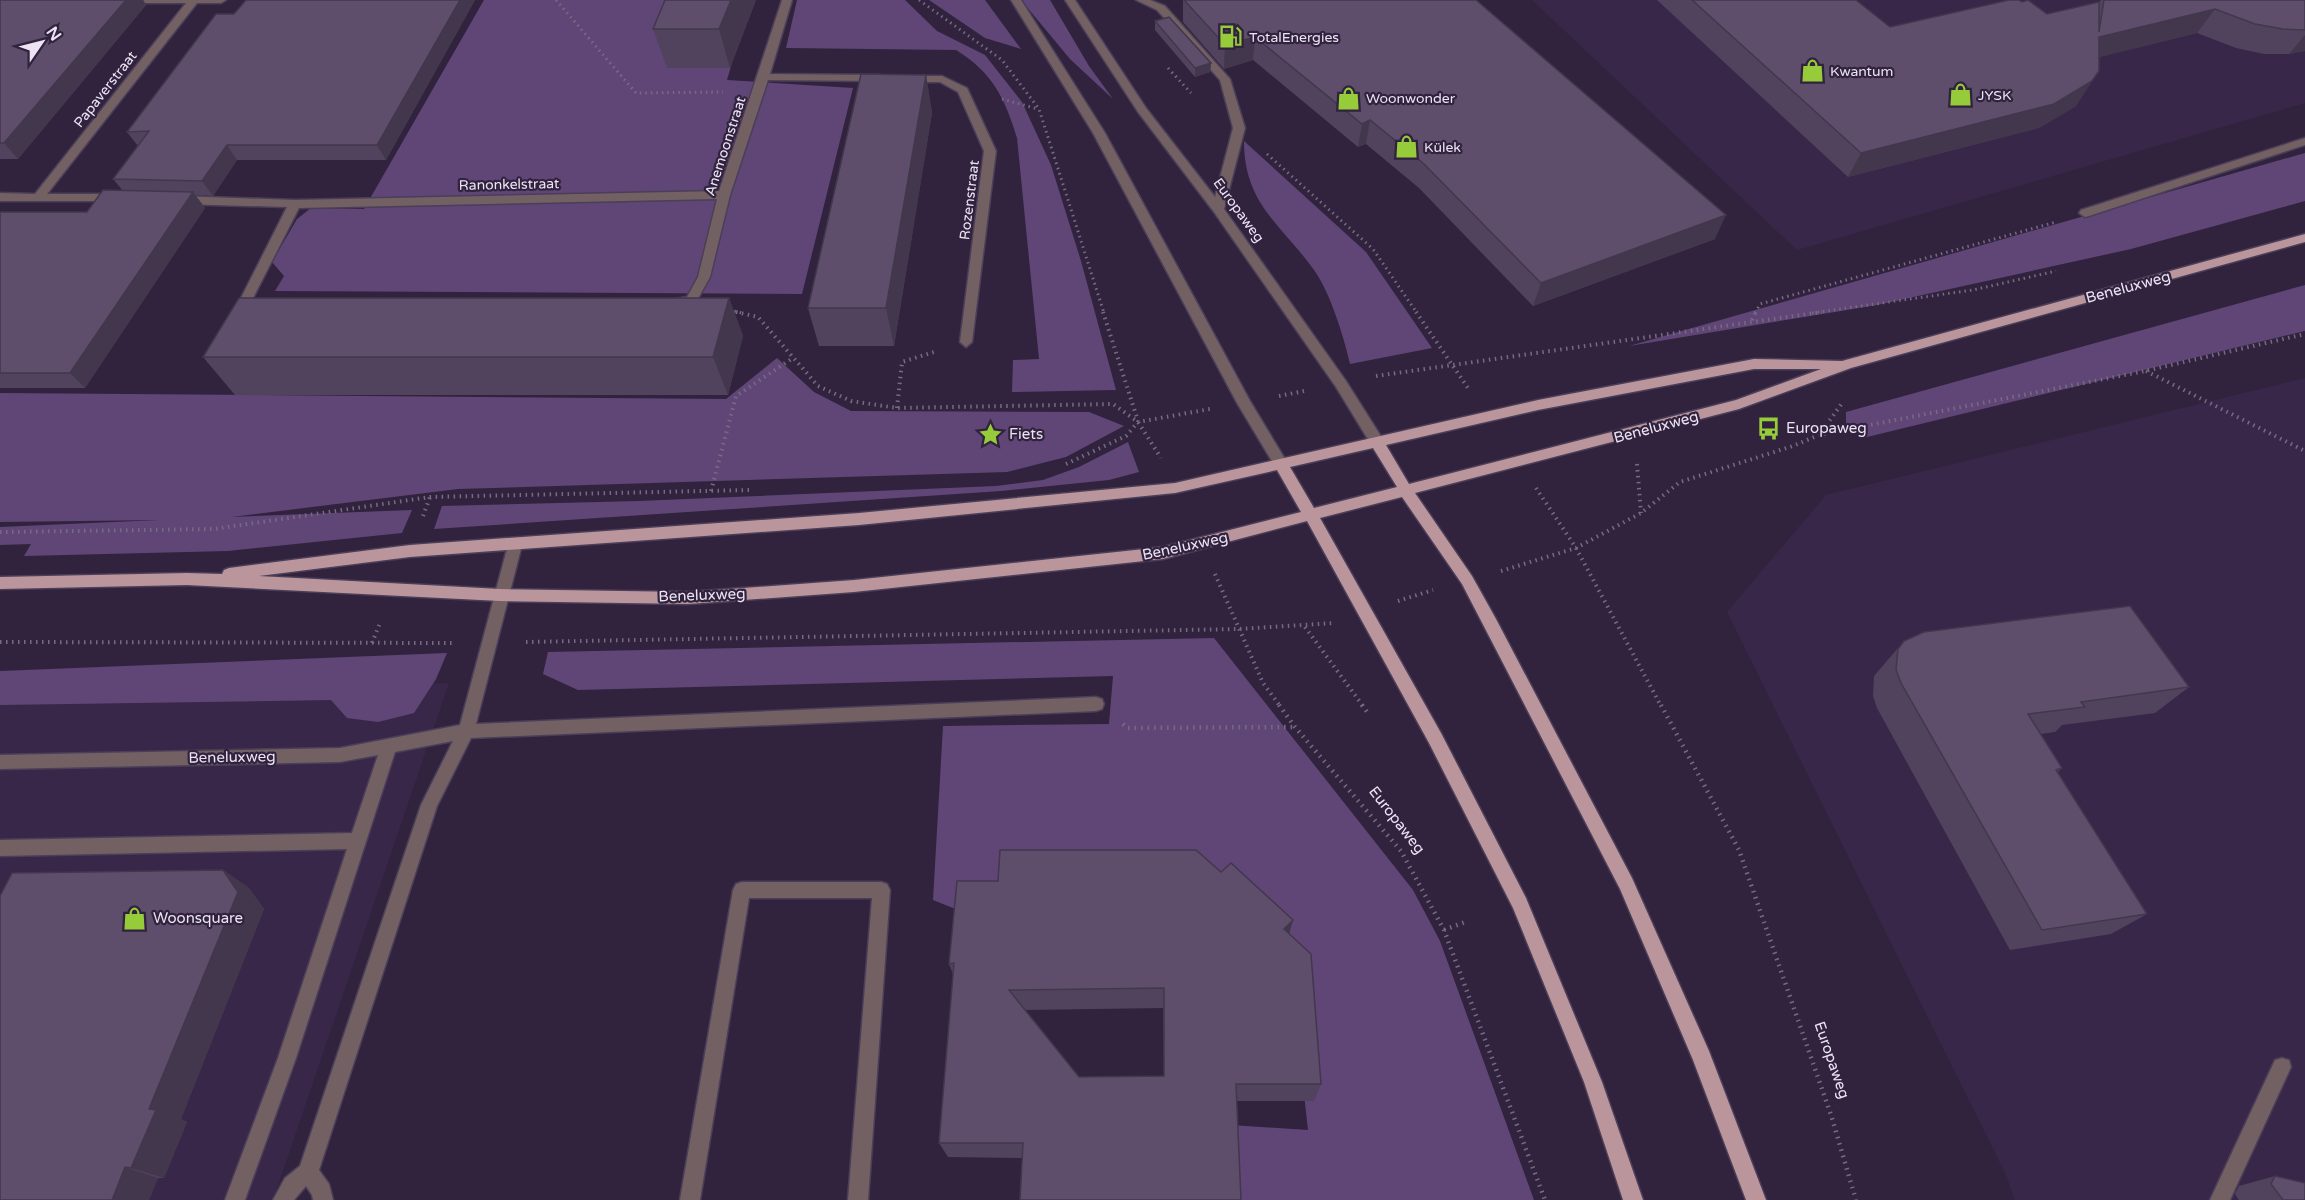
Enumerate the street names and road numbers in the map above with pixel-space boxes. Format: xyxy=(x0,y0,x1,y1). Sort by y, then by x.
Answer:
street label: Papaverstraat xyxy=(70,47,141,131)
street label: Anemoonstraat xyxy=(701,94,750,198)
street label: Rozenstraat xyxy=(956,159,983,241)
street label: Ranonkelstraat xyxy=(459,175,560,194)
street label: Europaweg xyxy=(1210,175,1268,246)
street label: Beneluxweg xyxy=(2084,267,2172,307)
street label: Beneluxweg xyxy=(1612,407,1700,447)
street label: Beneluxweg xyxy=(1140,528,1230,564)
street label: Beneluxweg xyxy=(658,584,746,606)
street label: Beneluxweg xyxy=(188,747,276,767)
street label: Europaweg xyxy=(1365,783,1429,857)
street label: Europaweg xyxy=(1810,1019,1854,1101)

